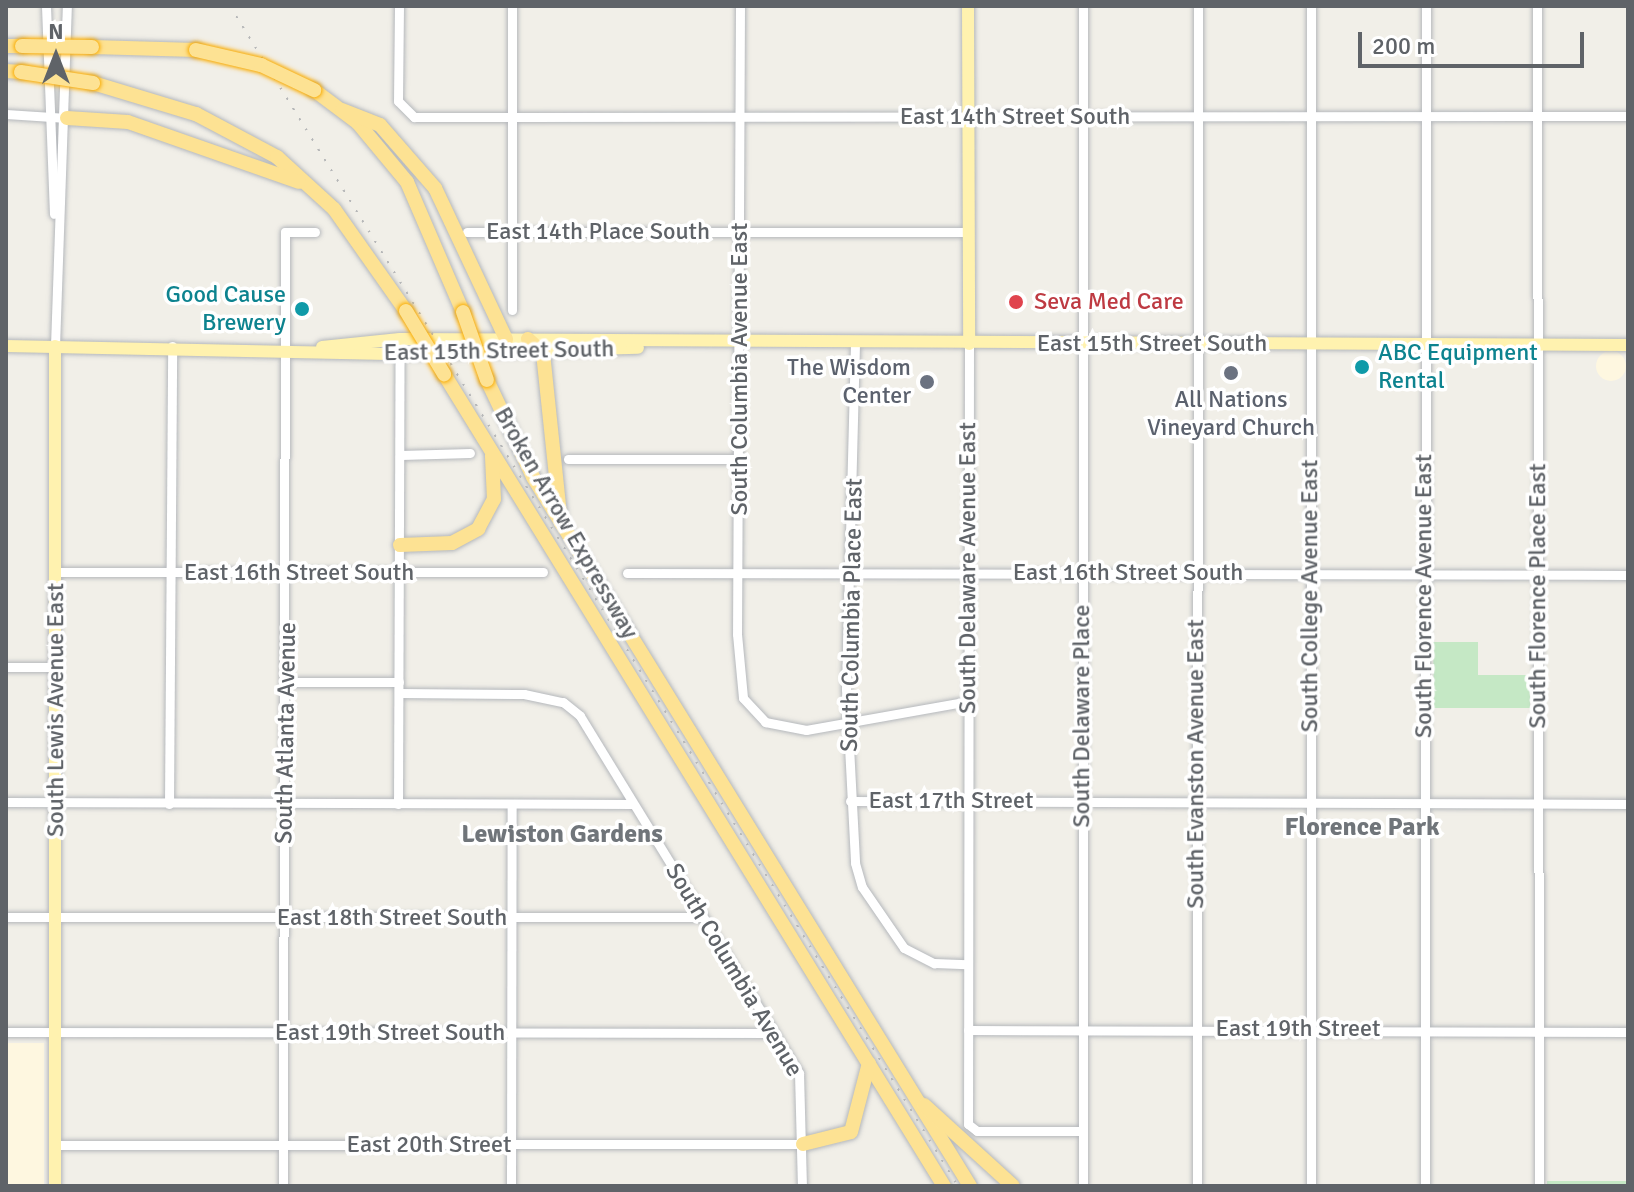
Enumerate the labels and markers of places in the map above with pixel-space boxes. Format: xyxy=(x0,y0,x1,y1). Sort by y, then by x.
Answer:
place label: Good Cause Brewery xyxy=(165,281,286,337)
place label: Seva Med Care xyxy=(1034,288,1184,316)
marker: Seva Med Care xyxy=(1005,291,1027,313)
marker: Good Cause Brewery xyxy=(293,300,311,318)
place label: ABC Equipment Rental xyxy=(1378,339,1538,395)
place label: The Wisdom Center xyxy=(787,354,911,410)
marker: ABC Equipment Rental xyxy=(1353,358,1371,376)
marker: All Nations Vineyard Church xyxy=(1222,364,1240,382)
marker: The Wisdom Center xyxy=(918,373,936,391)
place label: All Nations Vineyard Church xyxy=(1147,386,1315,442)

